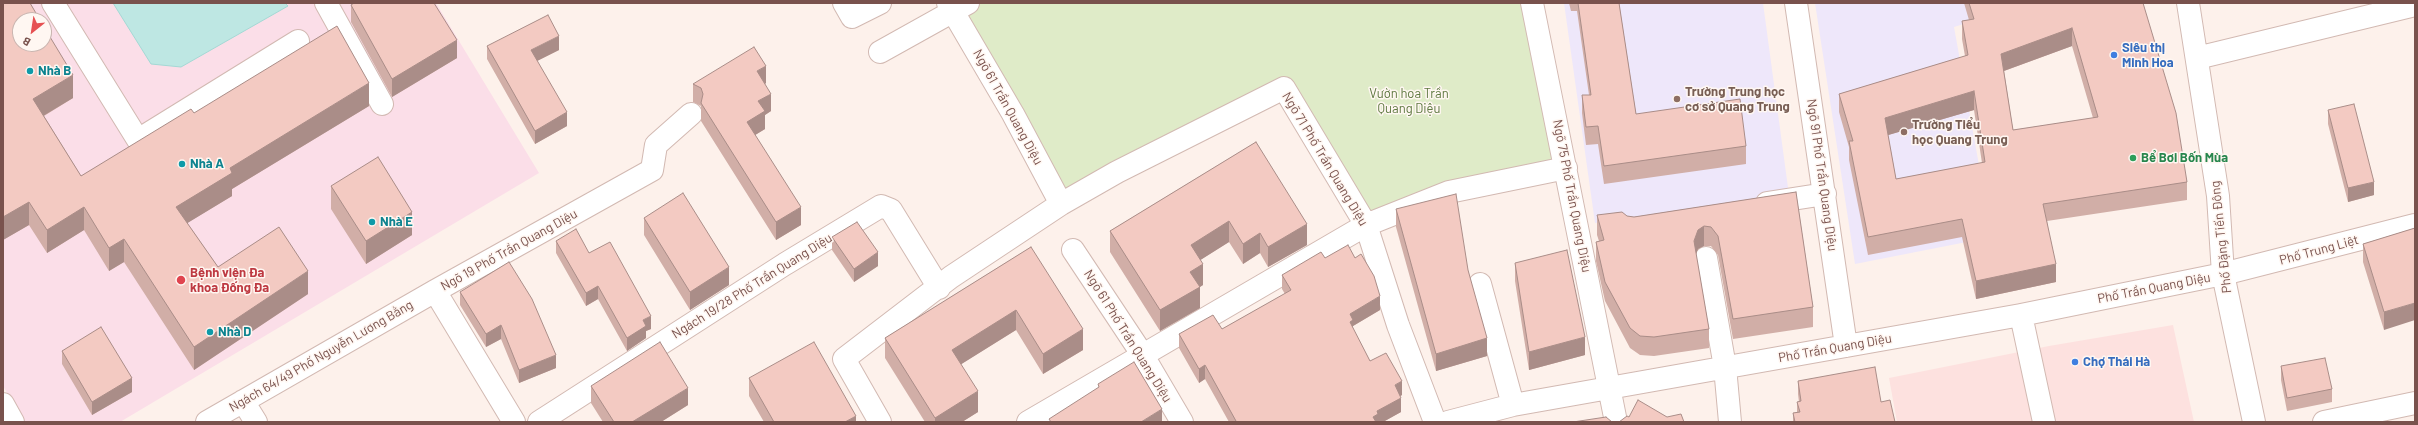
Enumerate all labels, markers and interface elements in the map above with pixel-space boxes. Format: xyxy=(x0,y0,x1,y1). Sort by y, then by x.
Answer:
north arrow xyxy=(12,12,52,52)
text: B xyxy=(20,35,32,49)
place label: Siêu thị Minh Hoa xyxy=(2122,40,2174,71)
street label: Ngõ 61 Trần Quang Diệu xyxy=(970,47,1046,167)
marker: Siêu thị Minh Hoa xyxy=(2109,50,2119,60)
place label: Nhà B xyxy=(38,63,71,79)
marker: Nhà B xyxy=(25,66,35,76)
place label: Trường Trung học cơ sở Quang Trung xyxy=(1685,84,1790,115)
park label: Vườn hoa Trần Quang Diệu xyxy=(1369,86,1449,117)
street label: Ngõ 71 Phố Trần Quang Diệu xyxy=(1279,89,1371,229)
marker: Trường Trung học cơ sở Quang Trung xyxy=(1672,94,1682,104)
street label: Ngõ 91 Phố Trần Quang Diệu xyxy=(1804,98,1840,252)
place label: Trường Tiểu học Quang Trung xyxy=(1912,117,2008,148)
street label: Ngõ 75 Phố Trần Quang Diệu xyxy=(1550,118,1594,274)
marker: Trường Tiểu học Quang Trung xyxy=(1899,127,1909,137)
place label: Bể Bơi Bốn Mùa xyxy=(2141,150,2228,166)
marker: Bể Bơi Bốn Mùa xyxy=(2128,153,2138,163)
place label: Nhà A xyxy=(190,156,224,172)
marker: Nhà A xyxy=(177,159,187,169)
street label: Phố Đặng Tiến Đông xyxy=(2207,180,2235,294)
street label: Ngõ 19 Phố Trần Quang Diệu xyxy=(438,206,580,294)
place label: Nhà E xyxy=(380,214,413,230)
marker: Nhà E xyxy=(367,217,377,227)
street label: Ngách 19/28 Phố Trần Quang Diệu xyxy=(669,230,835,342)
street label: Phố Trung Liệt xyxy=(2278,232,2360,268)
place label: Bệnh viện Đa khoa Đống Đa xyxy=(190,265,269,296)
street label: Ngõ 61 Phố Trần Quang Diệu xyxy=(1081,267,1175,405)
street label: Phố Trần Quang Diệu xyxy=(2096,269,2212,307)
marker: Bệnh viện Đa khoa Đống Đa xyxy=(175,274,187,286)
street label: Ngách 64/49 Phố Nguyễn Lương Bằng xyxy=(226,297,416,415)
place label: Nhà D xyxy=(218,324,251,340)
marker: Nhà D xyxy=(205,327,215,337)
street label: Phố Trần Quang Diệu xyxy=(1777,330,1893,366)
place label: Chợ Thái Hà xyxy=(2083,354,2150,370)
marker: Chợ Thái Hà xyxy=(2070,357,2080,367)

